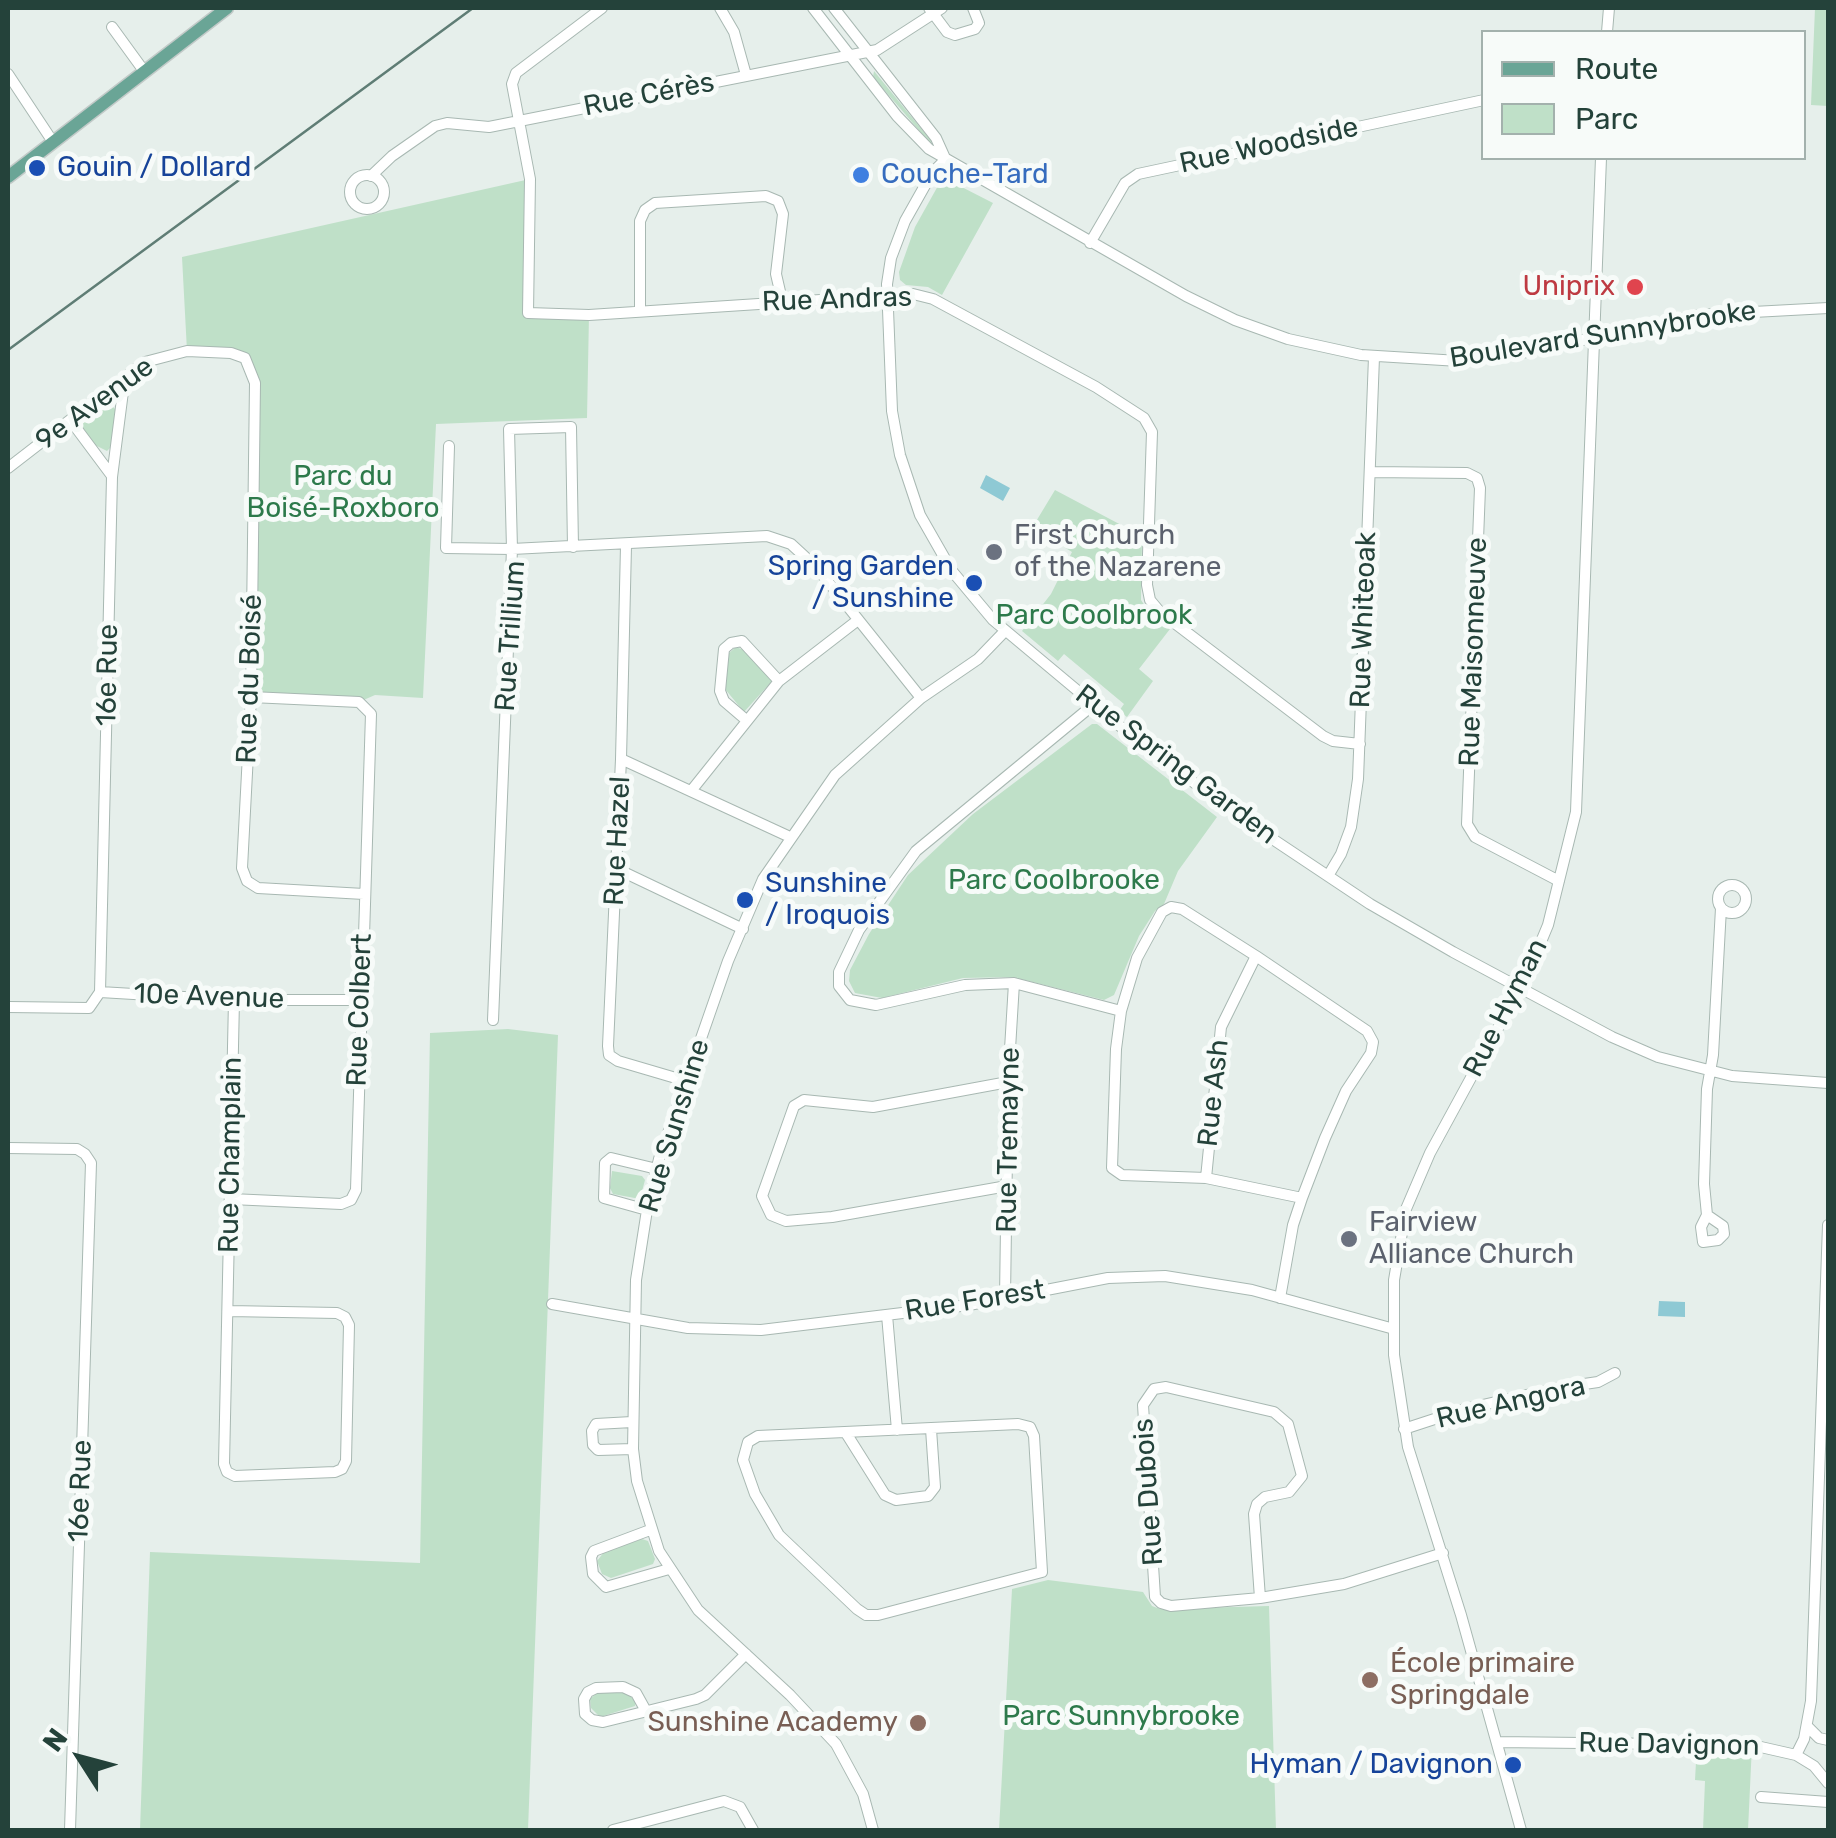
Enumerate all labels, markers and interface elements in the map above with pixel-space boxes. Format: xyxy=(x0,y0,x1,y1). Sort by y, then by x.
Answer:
legend xyxy=(1481,30,1806,160)
text: Route xyxy=(1575,51,1658,87)
street label: Rue Cérès xyxy=(581,66,717,124)
text: Parc xyxy=(1575,101,1638,137)
street label: Rue Woodside xyxy=(1177,111,1361,181)
place label: Gouin / Dollard xyxy=(57,151,251,185)
marker: Gouin / Dollard xyxy=(26,157,48,179)
place label: Couche-Tard xyxy=(881,158,1049,192)
marker: Couche-Tard xyxy=(850,164,872,186)
place label: Uniprix xyxy=(1522,270,1615,304)
marker: Uniprix xyxy=(1624,276,1646,298)
street label: Rue Andras xyxy=(761,281,913,319)
street label: Boulevard Sunnybrooke xyxy=(1447,294,1759,376)
street label: 9e Avenue xyxy=(30,350,160,458)
park label: Parc du Boisé-Roxboro xyxy=(247,460,439,526)
place label: First Church of the Nazarene xyxy=(1014,519,1221,585)
street label: Rue Whiteoak xyxy=(1344,531,1384,709)
street label: Rue Maisonneuve xyxy=(1453,537,1495,767)
marker: First Church of the Nazarene xyxy=(983,541,1005,563)
place label: Spring Garden / Sunshine xyxy=(768,550,954,616)
street label: Rue Trillium xyxy=(489,559,533,713)
marker: Spring Garden / Sunshine xyxy=(963,572,985,594)
street label: Rue du Boisé xyxy=(230,594,270,764)
park label: Parc Coolbrook xyxy=(995,599,1193,633)
street label: 16e Rue xyxy=(90,624,126,726)
street label: Rue Spring Garden xyxy=(1068,678,1284,852)
street label: Rue Hazel xyxy=(598,775,638,907)
park label: Parc Coolbrooke xyxy=(948,864,1160,898)
place label: Sunshine / Iroquois xyxy=(765,867,890,933)
marker: Sunshine / Iroquois xyxy=(734,889,756,911)
street label: Rue Colbert xyxy=(341,933,379,1087)
street label: Rue Hyman xyxy=(1457,933,1555,1083)
street label: 10e Avenue xyxy=(133,978,285,1016)
street label: Rue Sunshine xyxy=(633,1035,717,1217)
street label: Rue Ash xyxy=(1192,1038,1236,1148)
street label: Rue Tremayne xyxy=(991,1047,1027,1233)
street label: Rue Champlain xyxy=(212,1056,250,1254)
place label: Fairview Alliance Church xyxy=(1369,1206,1574,1272)
marker: Fairview Alliance Church xyxy=(1338,1228,1360,1250)
street label: Rue Forest xyxy=(903,1273,1047,1329)
street label: Rue Angora xyxy=(1433,1370,1589,1436)
street label: Rue Dubois xyxy=(1127,1417,1171,1567)
street label: 16e Rue xyxy=(62,1439,100,1543)
place label: École primaire Springdale xyxy=(1390,1647,1575,1713)
marker: École primaire Springdale xyxy=(1359,1669,1381,1691)
park label: Parc Sunnybrooke xyxy=(1002,1700,1240,1734)
place label: Sunshine Academy xyxy=(647,1706,898,1740)
north arrow xyxy=(30,1708,130,1808)
marker: Sunshine Academy xyxy=(907,1712,929,1734)
text: N xyxy=(36,1722,75,1758)
street label: Rue Davignon xyxy=(1578,1727,1760,1763)
place label: Hyman / Davignon xyxy=(1250,1748,1493,1782)
marker: Hyman / Davignon xyxy=(1502,1754,1524,1776)

